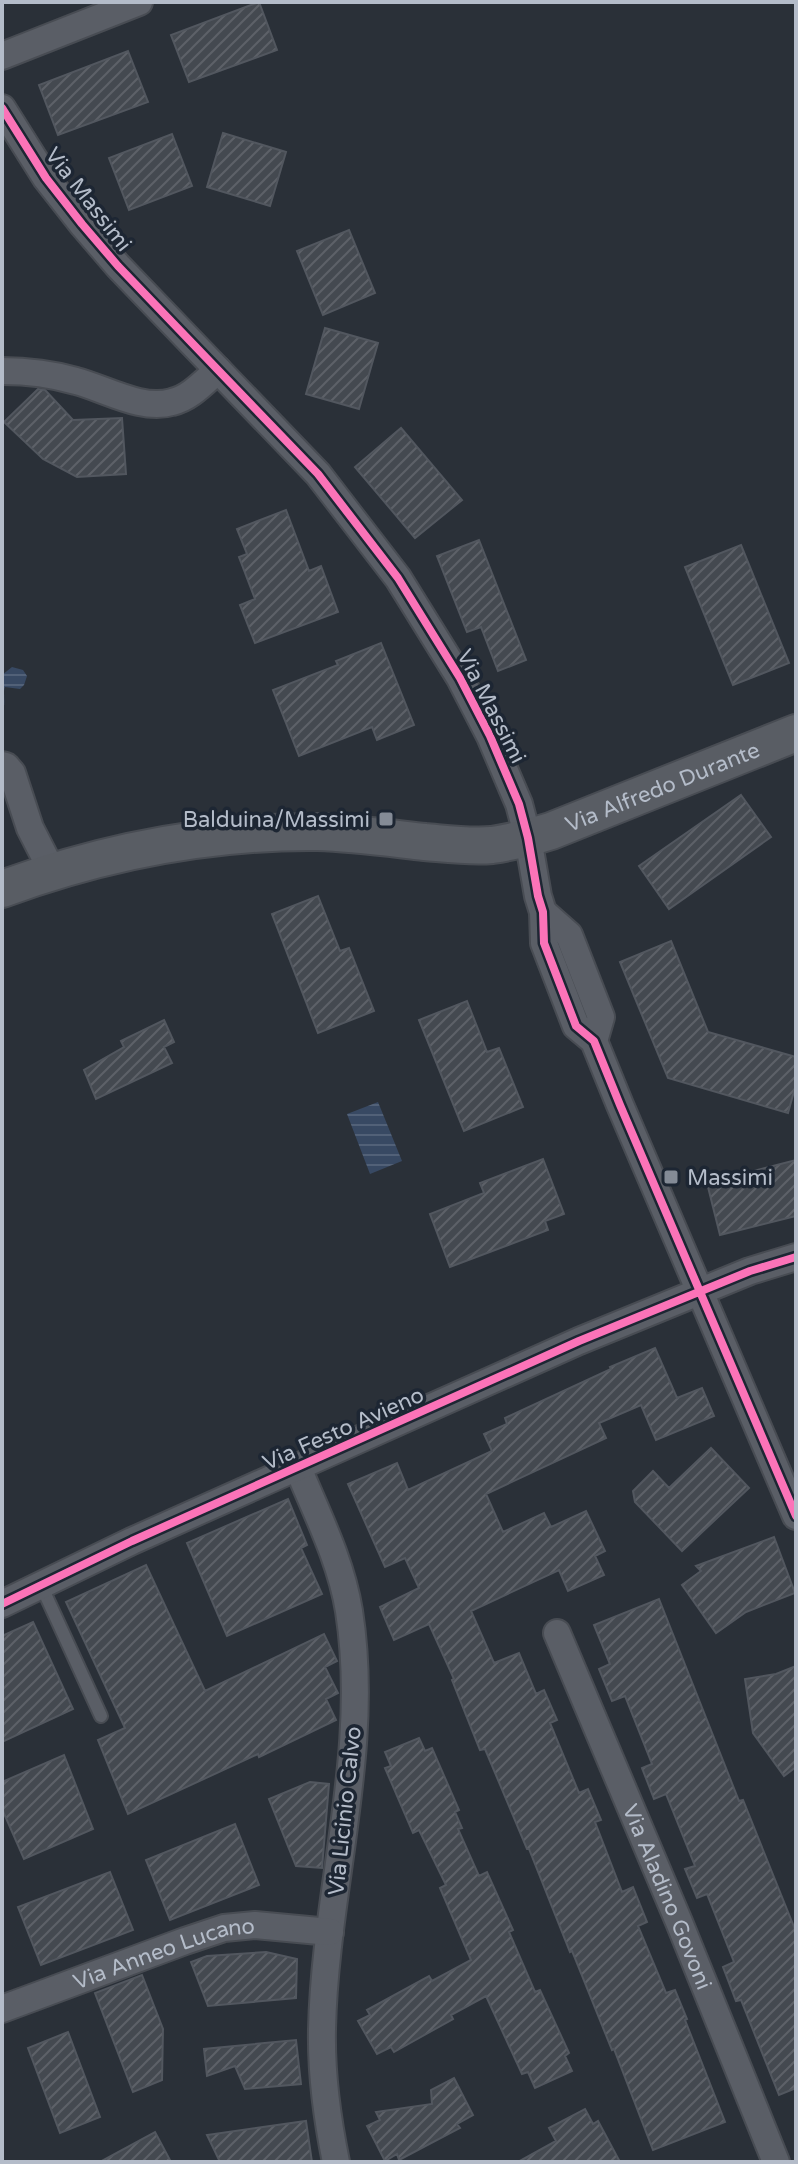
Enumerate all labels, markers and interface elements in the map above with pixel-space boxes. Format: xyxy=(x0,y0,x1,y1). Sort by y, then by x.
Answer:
street label: Via Massimi xyxy=(40,143,137,257)
street label: Via Massimi xyxy=(451,645,531,768)
street label: Via Alfredo Durante xyxy=(562,737,763,838)
place label: Balduina/Massimi xyxy=(183,807,370,833)
marker: Balduina/Massimi xyxy=(377,810,395,828)
place label: Massimi xyxy=(687,1165,773,1191)
marker: Massimi xyxy=(662,1168,680,1186)
street label: Via Festo Avieno xyxy=(259,1382,428,1476)
street label: Via Licinio Calvo xyxy=(323,1725,367,1897)
street label: Via Aladino Govoni xyxy=(617,1800,717,1994)
street label: Via Anneo Lucano xyxy=(70,1913,256,1995)

